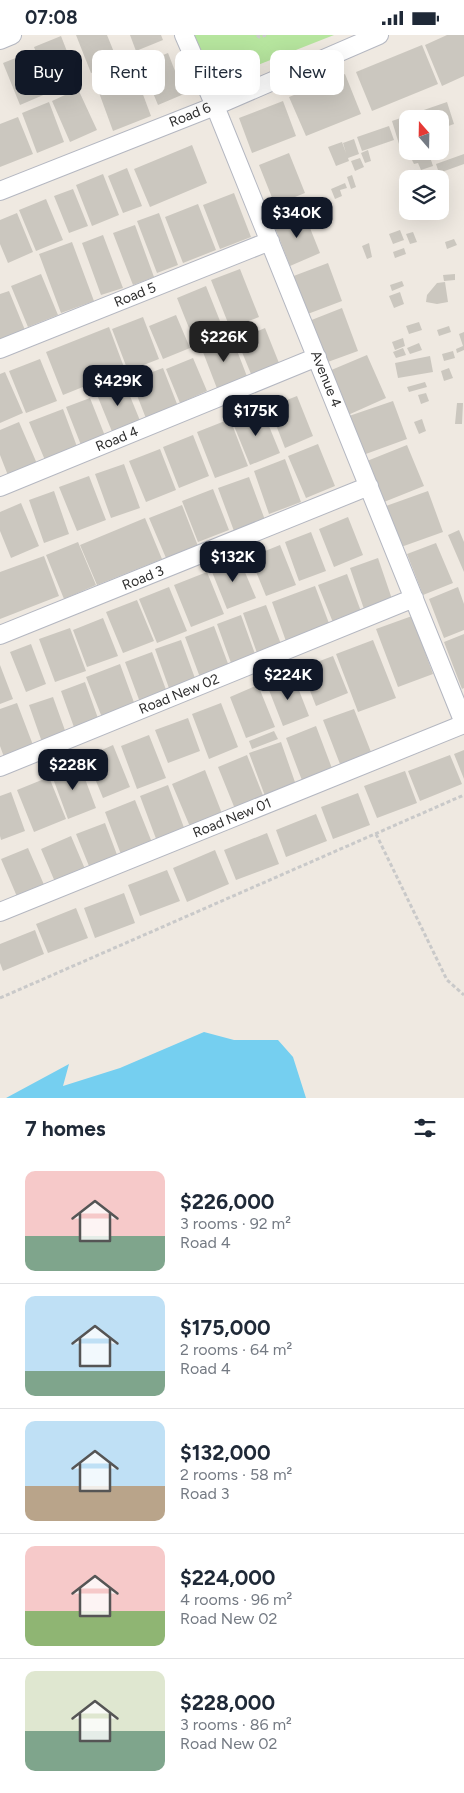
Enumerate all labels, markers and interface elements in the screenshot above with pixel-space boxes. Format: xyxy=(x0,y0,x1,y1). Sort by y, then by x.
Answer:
text: 07:08 xyxy=(25,6,78,29)
chip: Buy xyxy=(15,50,82,95)
chip: Rent xyxy=(92,50,165,95)
chip: Filters xyxy=(175,50,260,95)
chip: New xyxy=(270,50,344,95)
street label: Road 6 xyxy=(167,99,213,131)
north arrow xyxy=(399,110,449,160)
map controls xyxy=(399,110,449,220)
button: layers xyxy=(399,170,449,220)
pin: $340K xyxy=(262,197,332,239)
text: $340K xyxy=(273,203,321,222)
street label: Road 5 xyxy=(112,279,158,311)
pin: $226K xyxy=(189,321,259,363)
text: $226K xyxy=(200,327,248,346)
street label: Avenue 4 xyxy=(307,348,345,410)
pin: $429K xyxy=(83,365,153,407)
text: $429K xyxy=(94,371,142,390)
pin: $175K xyxy=(221,395,291,437)
text: $175K xyxy=(234,401,278,420)
street label: Road 4 xyxy=(93,423,141,455)
pin: $132K xyxy=(198,541,268,583)
text: $132K xyxy=(211,547,255,566)
street label: Road 3 xyxy=(120,562,166,594)
pin: $224K xyxy=(253,659,323,701)
text: $224K xyxy=(264,665,312,684)
street label: Road New 02 xyxy=(136,670,222,718)
pin: $228K xyxy=(38,749,108,791)
text: $228K xyxy=(49,755,97,774)
street label: Road New 01 xyxy=(190,795,274,841)
icon: filters xyxy=(411,1114,439,1142)
text: 7 homes xyxy=(25,1116,106,1141)
text: $226,000 xyxy=(180,1189,274,1214)
icon: home xyxy=(65,1191,125,1251)
text: 3 rooms · 92 m² xyxy=(180,1214,291,1233)
text: Road 4 xyxy=(180,1233,231,1252)
text: $175,000 xyxy=(180,1315,271,1340)
icon: home xyxy=(65,1316,125,1376)
text: 2 rooms · 64 m² xyxy=(180,1340,292,1359)
text: Road 4 xyxy=(180,1359,231,1378)
text: $132,000 xyxy=(180,1440,271,1465)
icon: home xyxy=(65,1441,125,1501)
text: 2 rooms · 58 m² xyxy=(180,1465,292,1484)
text: Road 3 xyxy=(180,1484,230,1503)
text: $224,000 xyxy=(180,1565,275,1590)
icon: home xyxy=(65,1566,125,1626)
text: 4 rooms · 96 m² xyxy=(180,1590,292,1609)
text: Road New 02 xyxy=(180,1609,277,1628)
text: $228,000 xyxy=(180,1690,275,1715)
icon: home xyxy=(65,1691,125,1751)
text: 3 rooms · 86 m² xyxy=(180,1715,292,1734)
text: Road New 02 xyxy=(180,1734,277,1753)

